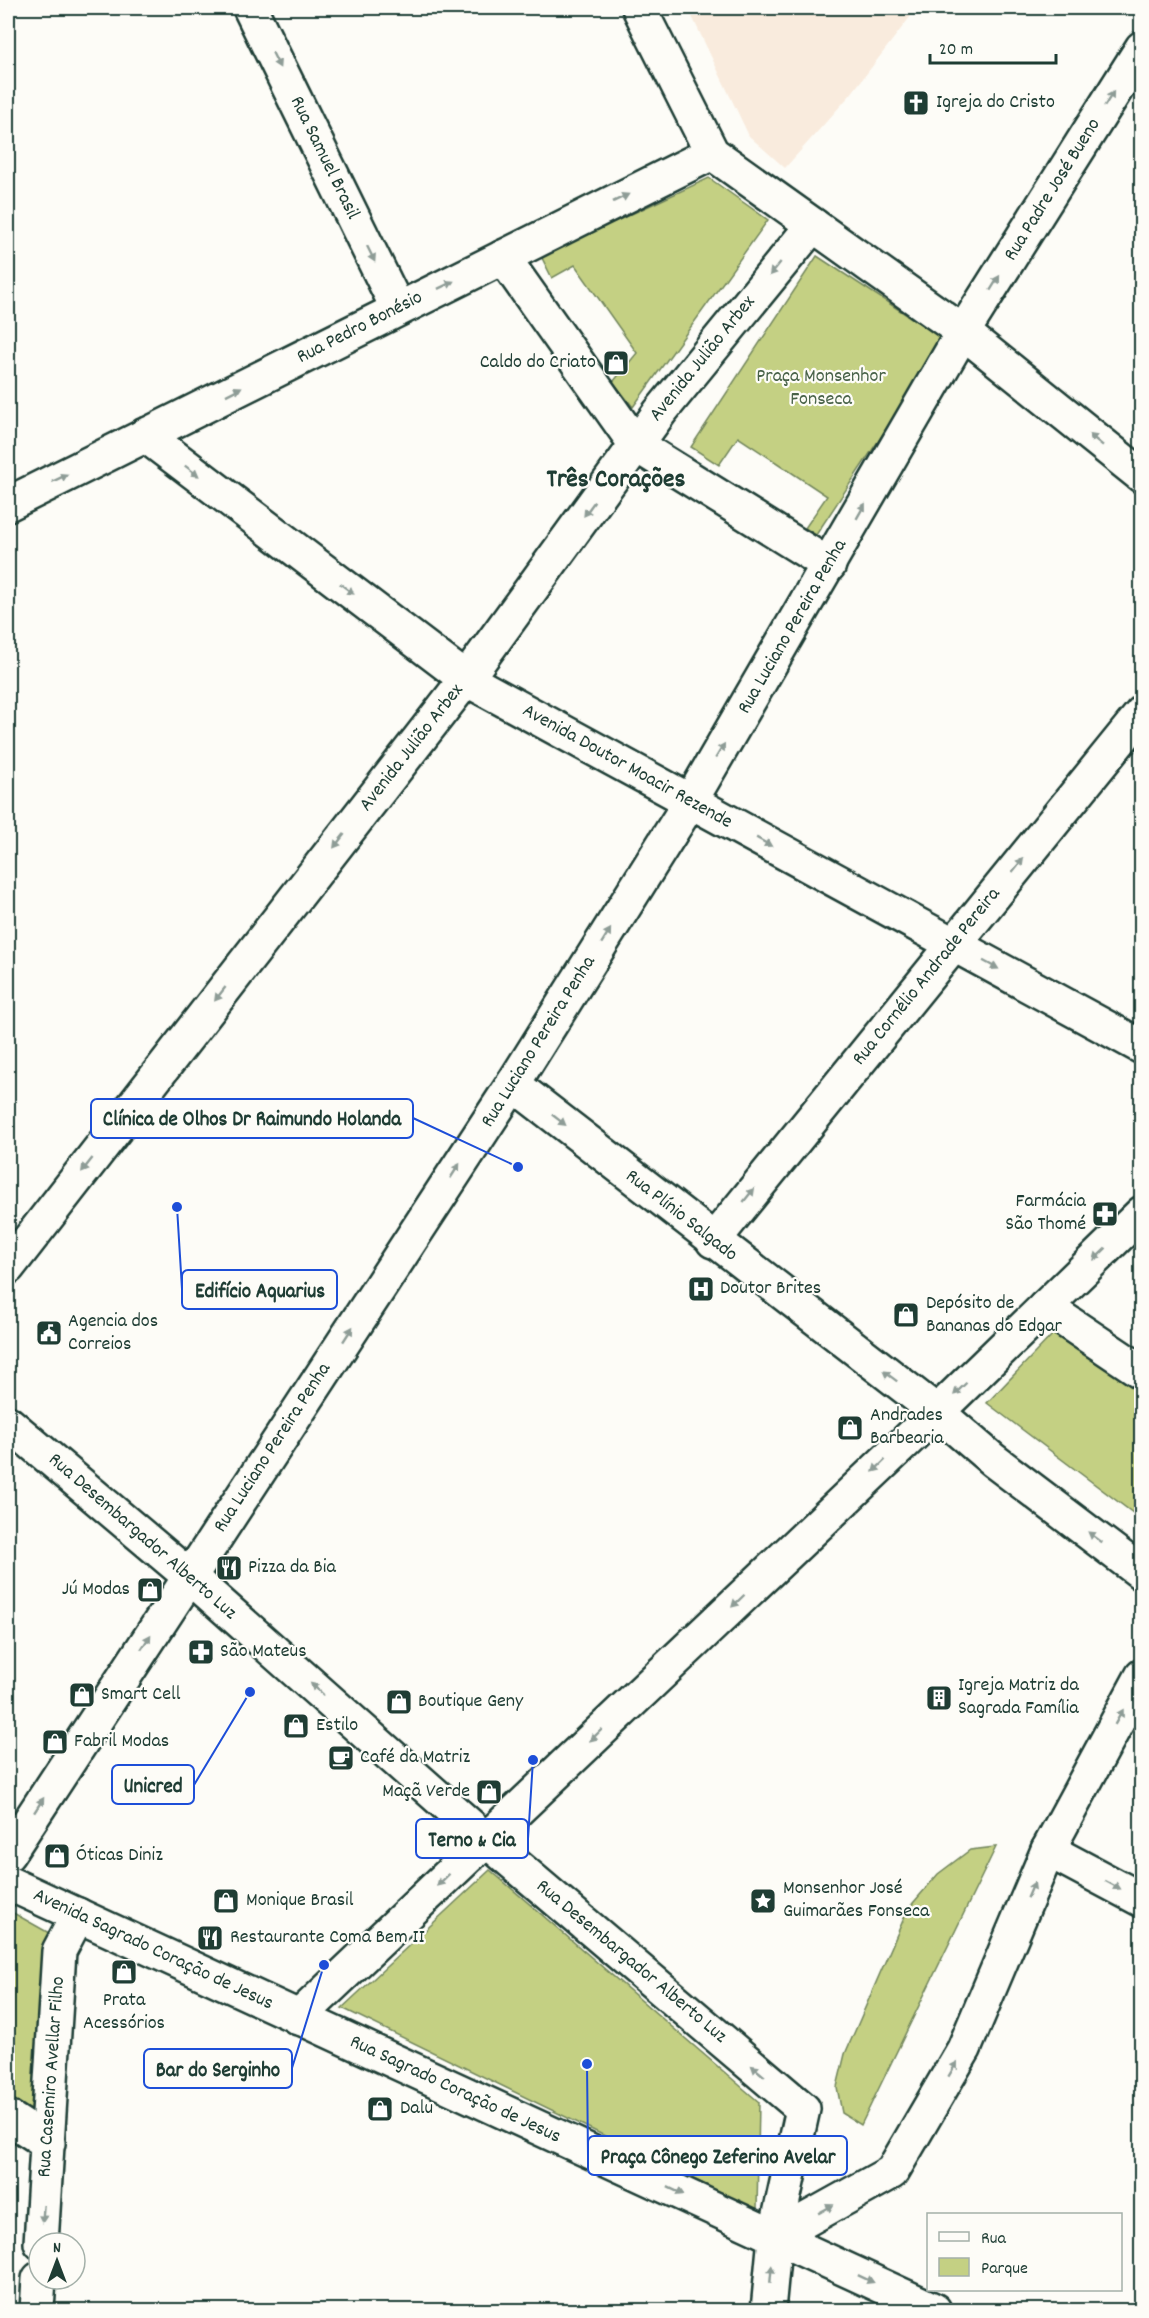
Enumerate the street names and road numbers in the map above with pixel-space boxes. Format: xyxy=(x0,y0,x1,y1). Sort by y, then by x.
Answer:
street label: Rua Samuel Brasil xyxy=(282,92,366,225)
street label: Rua Padre José Bueno xyxy=(998,113,1108,267)
street label: Rua Pedro Bonésio xyxy=(292,284,428,372)
street label: Avenida Julião Arbex xyxy=(643,289,763,428)
street label: Rua Luciano Pereira Penha xyxy=(731,534,855,720)
street label: Avenida Julião Arbex xyxy=(353,678,471,818)
street label: Avenida Doutor Moacir Rezende xyxy=(517,697,737,837)
street label: Rua Cornélio Andrade Pereira xyxy=(846,881,1008,1072)
street label: Rua Luciano Pereira Penha xyxy=(475,950,604,1133)
street label: Rua Plínio Salgado xyxy=(619,1163,743,1269)
street label: Rua Luciano Pereira Penha xyxy=(207,1357,339,1539)
street label: Rua Desembargador Alberto Luz xyxy=(41,1447,243,1627)
street label: Rua Desembargador Alberto Luz xyxy=(529,1873,733,2051)
street label: Avenida Sagrado Coração de Jesus xyxy=(28,1882,278,2018)
street label: Rua Casemiro Avellar Filho xyxy=(31,1975,73,2178)
street label: Rua Sagrado Coração de Jesus xyxy=(345,2029,565,2151)

